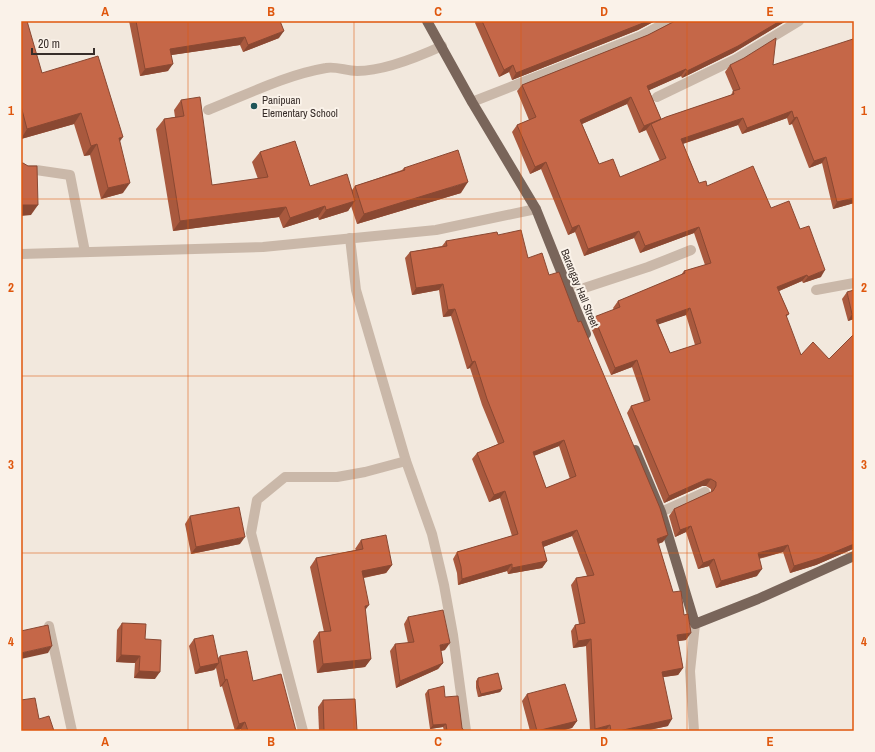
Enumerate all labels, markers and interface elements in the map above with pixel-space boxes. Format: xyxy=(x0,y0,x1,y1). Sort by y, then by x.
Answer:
text: A xyxy=(101,3,109,20)
text: B xyxy=(267,3,275,20)
text: C xyxy=(434,3,442,20)
text: D xyxy=(600,3,608,20)
text: E xyxy=(766,3,774,20)
scale bar xyxy=(32,30,94,56)
text: 20 m xyxy=(38,36,60,52)
place label: Panipuan Elementary School xyxy=(262,93,338,120)
marker: Panipuan Elementary School xyxy=(249,101,259,111)
text: 1 xyxy=(8,102,14,119)
text: 1 xyxy=(861,102,867,119)
street label: Barangay Hall Street xyxy=(558,247,602,330)
text: 2 xyxy=(8,279,14,296)
text: 2 xyxy=(861,279,867,296)
text: 3 xyxy=(8,456,14,473)
text: 3 xyxy=(861,456,867,473)
text: 4 xyxy=(8,633,14,650)
text: 4 xyxy=(861,633,867,650)
text: A xyxy=(101,733,109,750)
text: B xyxy=(267,733,275,750)
text: C xyxy=(434,733,442,750)
text: D xyxy=(600,733,608,750)
text: E xyxy=(766,733,774,750)

